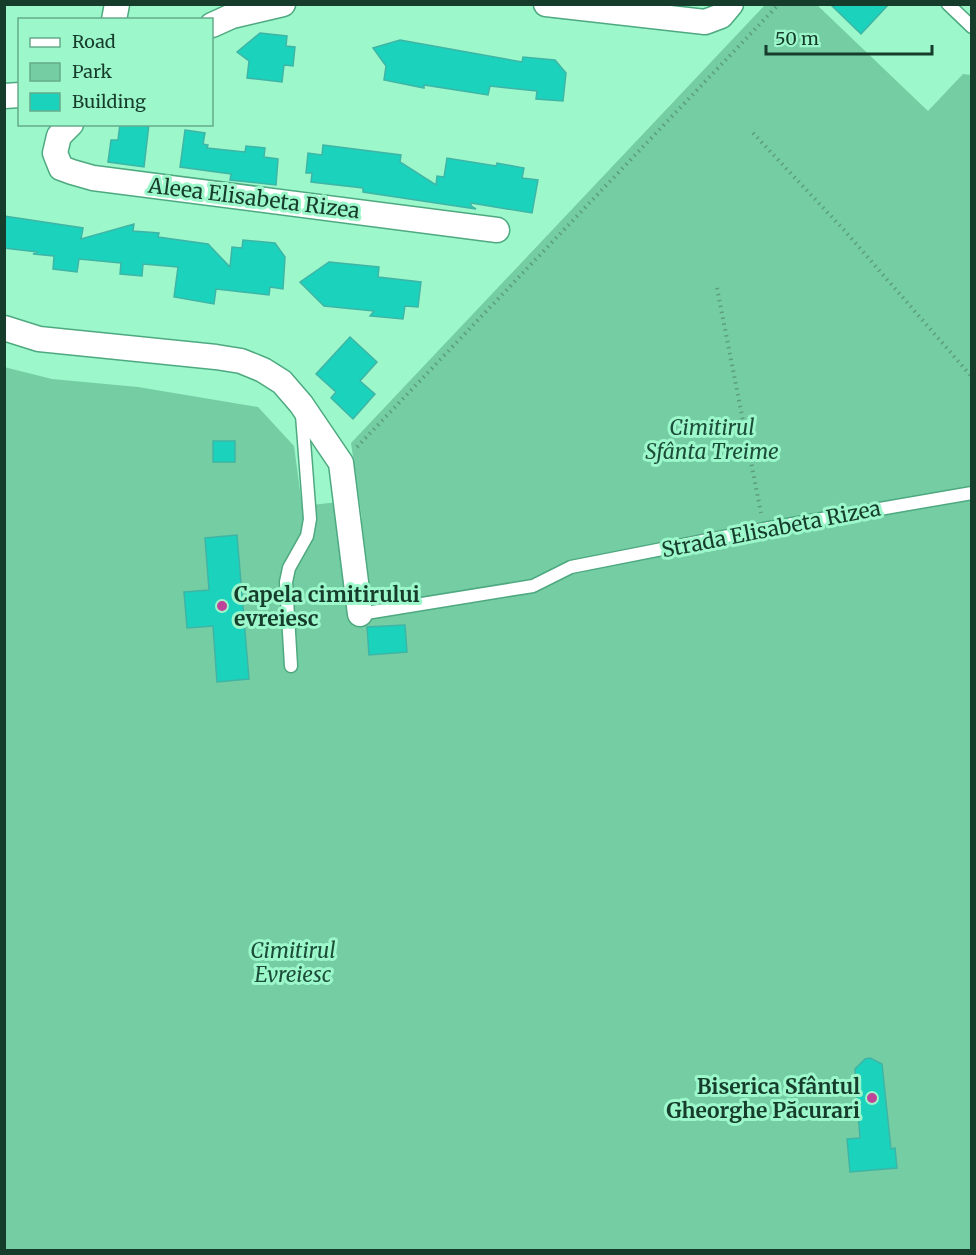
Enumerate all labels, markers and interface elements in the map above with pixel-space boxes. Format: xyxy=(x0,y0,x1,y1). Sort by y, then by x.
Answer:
legend xyxy=(18,18,213,126)
scale bar xyxy=(766,18,932,56)
text: 50 m xyxy=(775,27,819,50)
text: Road xyxy=(72,30,116,53)
text: Park xyxy=(72,60,113,83)
text: Building xyxy=(72,90,146,113)
street label: Aleea Elisabeta Rizea xyxy=(146,172,361,224)
park label: Cimitirul Sfânta Treime xyxy=(645,414,779,465)
street label: Strada Elisabeta Rizea xyxy=(659,495,883,563)
place label: Capela cimitirului evreiesc xyxy=(234,581,420,632)
marker: Capela cimitirului evreiesc xyxy=(215,599,229,613)
park label: Cimitirul Evreiesc xyxy=(250,937,336,988)
place label: Biserica Sfântul Gheorghe Păcurari xyxy=(666,1073,860,1124)
marker: Biserica Sfântul Gheorghe Păcurari xyxy=(865,1091,879,1105)

